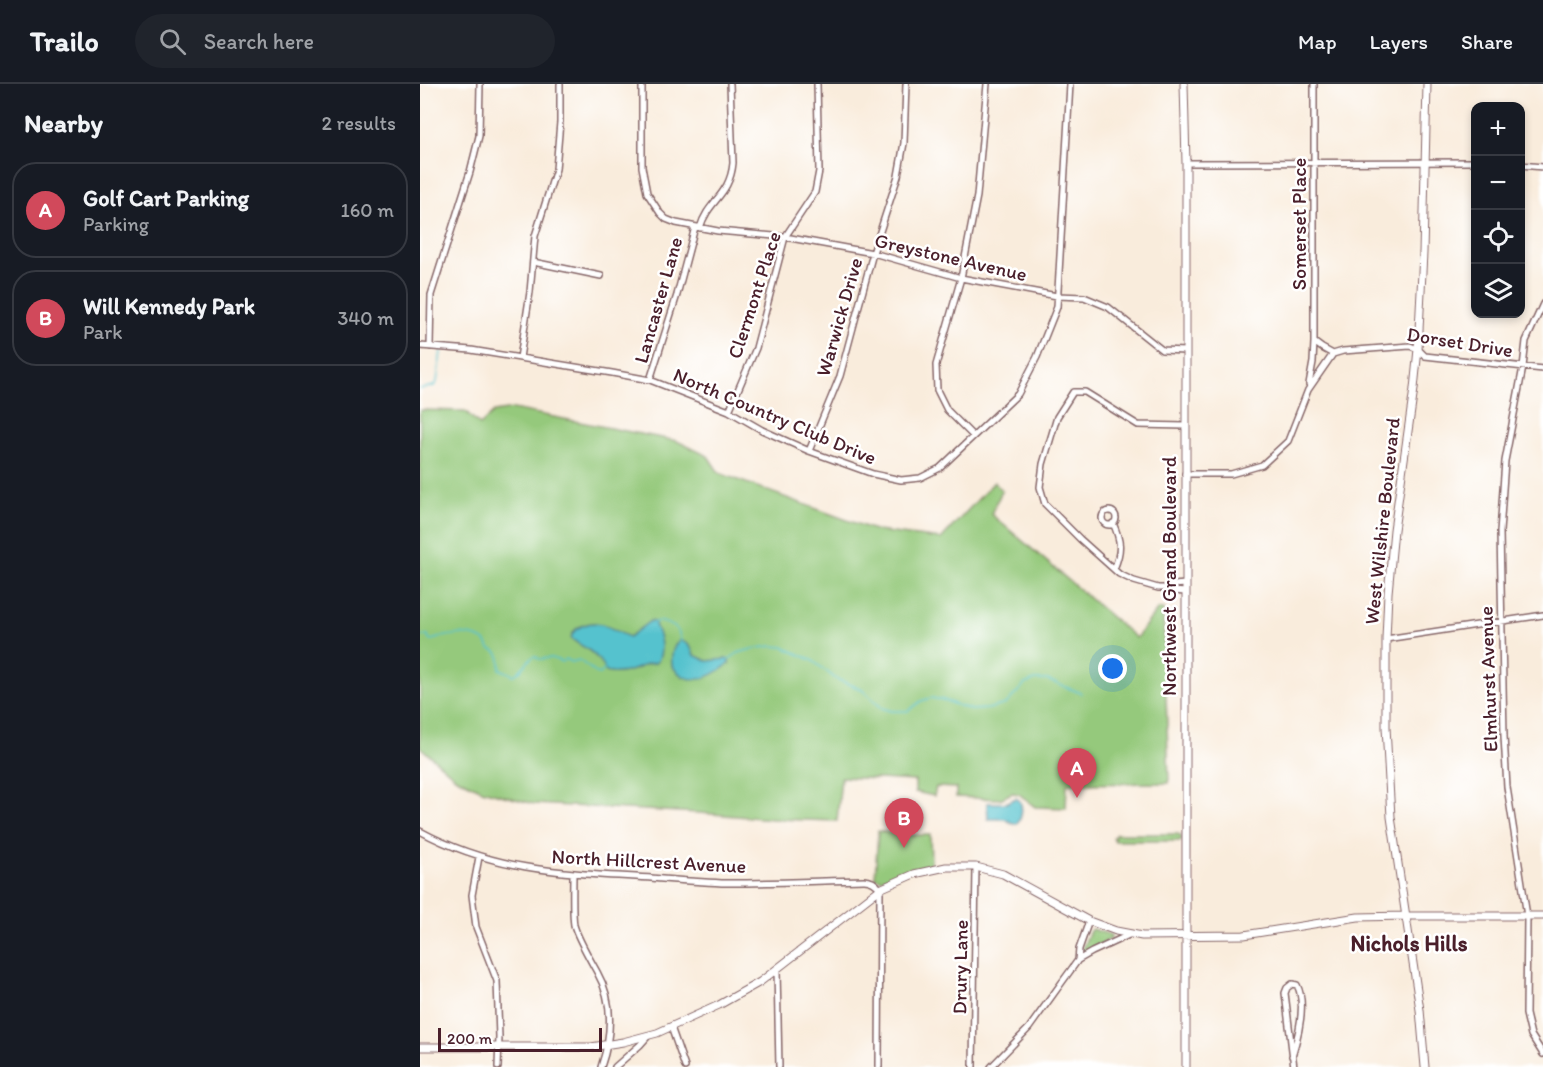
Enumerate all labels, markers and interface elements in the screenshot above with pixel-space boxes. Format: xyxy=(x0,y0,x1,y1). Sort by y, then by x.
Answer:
search box xyxy=(135,14,555,68)
text: Trailo xyxy=(30,24,99,58)
icon: search xyxy=(156,25,189,58)
text: Search here xyxy=(204,28,314,55)
text: Map xyxy=(1298,29,1337,54)
text: Layers xyxy=(1370,29,1428,54)
text: Share xyxy=(1461,29,1513,54)
map controls xyxy=(1471,102,1525,318)
button: + xyxy=(1471,102,1525,156)
text: Nearby xyxy=(24,107,103,139)
text: 2 results xyxy=(322,111,396,135)
button: − xyxy=(1471,156,1525,210)
street label: Somerset Place xyxy=(1287,158,1311,290)
text: Golf Cart Parking xyxy=(83,185,249,212)
text: A xyxy=(39,198,52,222)
text: 160 m xyxy=(341,198,394,222)
button: locate xyxy=(1471,210,1525,264)
text: Parking xyxy=(83,212,149,236)
street label: Clermont Place xyxy=(722,228,786,362)
street label: Greystone Avenue xyxy=(872,228,1030,286)
street label: Lancaster Lane xyxy=(629,234,687,366)
street label: Warwick Drive xyxy=(811,255,867,379)
button: layers xyxy=(1471,264,1525,318)
text: Will Kennedy Park xyxy=(83,293,255,320)
text: B xyxy=(39,306,52,330)
text: 340 m xyxy=(337,306,394,330)
text: Park xyxy=(83,320,122,344)
street label: Dorset Drive xyxy=(1405,322,1515,362)
street label: North Country Club Drive xyxy=(670,362,880,470)
street label: West Wilshire Boulevard xyxy=(1359,416,1405,626)
street label: Northwest Grand Boulevard xyxy=(1157,456,1181,696)
street label: Elmhurst Avenue xyxy=(1473,606,1503,752)
your location xyxy=(1098,654,1127,683)
pin: A xyxy=(1058,748,1096,798)
pin: B xyxy=(884,798,924,848)
street label: North Hillcrest Avenue xyxy=(551,844,747,878)
street label: Drury Lane xyxy=(947,919,973,1015)
district label: Nichols Hills xyxy=(1350,930,1468,957)
scale bar xyxy=(438,1025,602,1052)
text: 200 m xyxy=(447,1029,492,1048)

